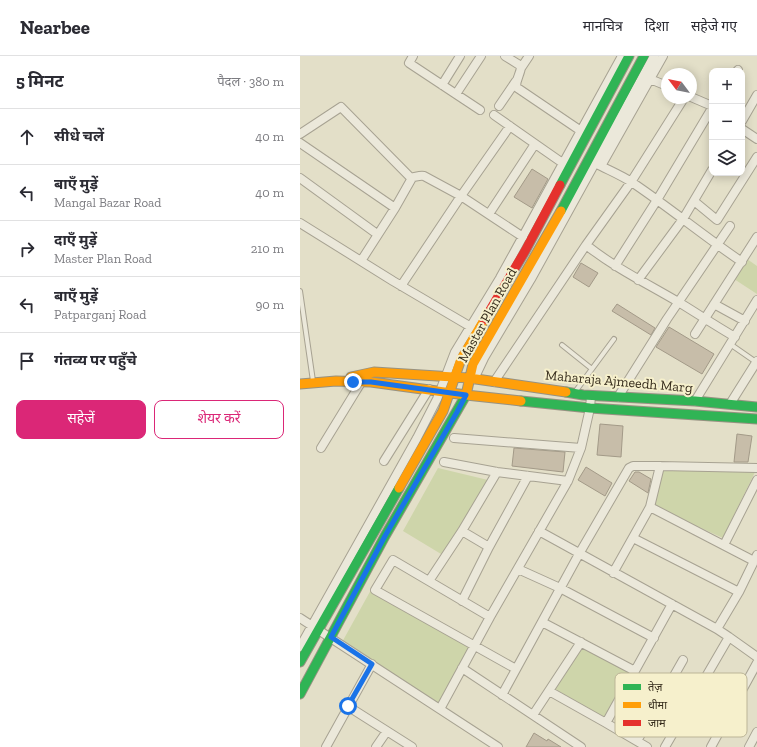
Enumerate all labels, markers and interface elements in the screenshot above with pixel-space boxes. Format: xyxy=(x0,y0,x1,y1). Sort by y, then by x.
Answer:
text: Nearbee xyxy=(20,16,90,39)
text: मानचित्र xyxy=(583,18,623,35)
text: दिशा xyxy=(645,18,669,35)
text: सहेजे गए xyxy=(691,18,737,35)
north arrow xyxy=(661,68,697,104)
map controls xyxy=(709,68,745,176)
button: + xyxy=(709,68,745,104)
text: 5 मिनट xyxy=(16,71,64,91)
text: पैदल · 380 m xyxy=(217,74,284,89)
button: − xyxy=(709,104,745,140)
icon: ahead xyxy=(16,126,38,148)
text: सीधे चलें xyxy=(54,127,104,145)
text: 40 m xyxy=(255,129,284,144)
button: layers xyxy=(709,140,745,176)
text: बाएँ मुड़ें xyxy=(54,175,98,193)
icon: left xyxy=(16,182,38,204)
text: 40 m xyxy=(255,185,284,200)
text: Mangal Bazar Road xyxy=(54,195,161,210)
text: दाएँ मुड़ें xyxy=(54,231,97,249)
icon: right xyxy=(16,238,38,260)
text: 210 m xyxy=(251,241,284,256)
text: Master Plan Road xyxy=(54,251,152,266)
street label: Master Plan Road xyxy=(454,265,521,366)
text: बाएँ मुड़ें xyxy=(54,287,98,305)
icon: left xyxy=(16,294,38,316)
text: 90 m xyxy=(255,297,284,312)
text: Patparganj Road xyxy=(54,307,146,322)
icon: arrive xyxy=(16,350,38,372)
text: गंतव्य पर पहुँचे xyxy=(54,351,137,369)
street label: Maharaja Ajmeedh Marg xyxy=(544,367,694,396)
route end xyxy=(344,373,362,391)
button: सहेजें xyxy=(16,400,146,439)
button: शेयर करें xyxy=(154,400,284,439)
legend xyxy=(615,673,747,737)
text: तेज़ xyxy=(648,681,663,694)
route start xyxy=(339,697,357,715)
text: धीमा xyxy=(648,699,667,712)
text: जाम xyxy=(648,717,666,730)

